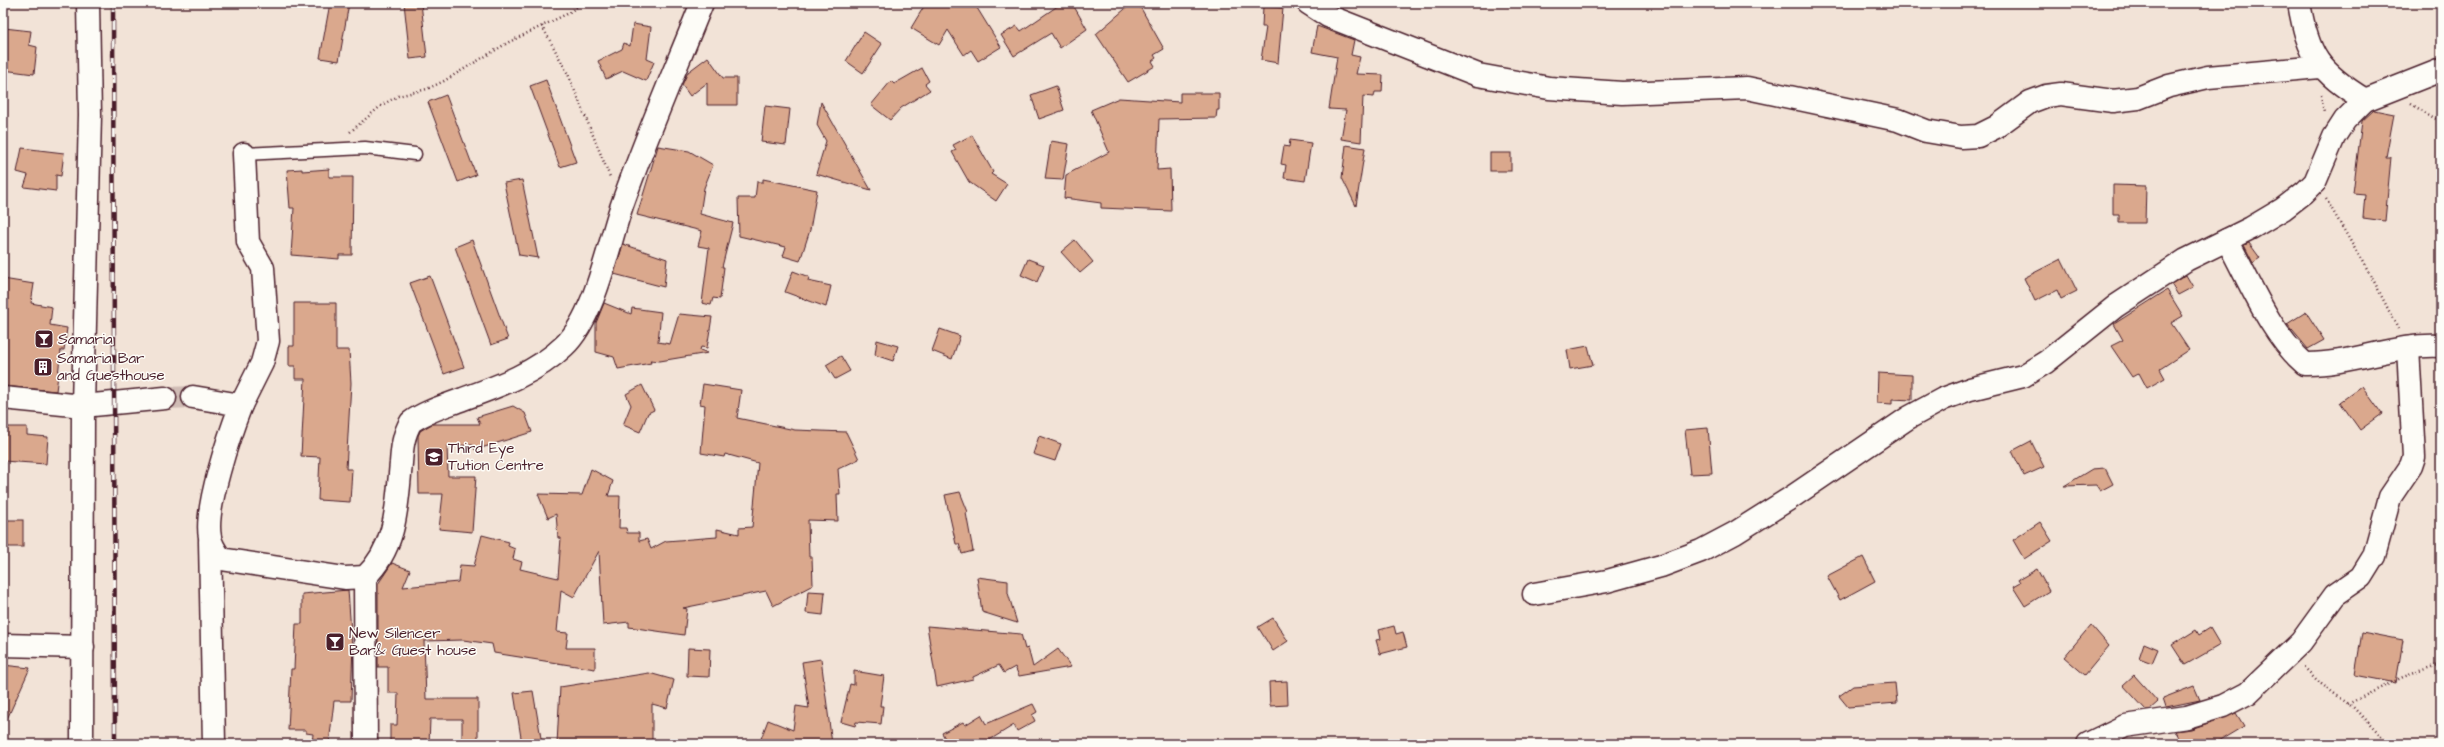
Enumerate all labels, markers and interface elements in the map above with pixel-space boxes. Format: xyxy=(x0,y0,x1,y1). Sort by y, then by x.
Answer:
bar icon: Samaria xyxy=(33,328,55,350)
place label: Samaria xyxy=(58,329,113,350)
place label: Samaria Bar and Guesthouse xyxy=(57,348,165,386)
building icon: Samaria Bar and Guesthouse xyxy=(32,356,54,378)
place label: Third Eye Tution Centre xyxy=(448,438,544,476)
school or university icon: Third Eye Tution Centre xyxy=(423,446,445,468)
place label: New Silencer Bar& Guest house xyxy=(349,623,476,661)
bar icon: New Silencer Bar& Guest house xyxy=(324,631,346,653)

